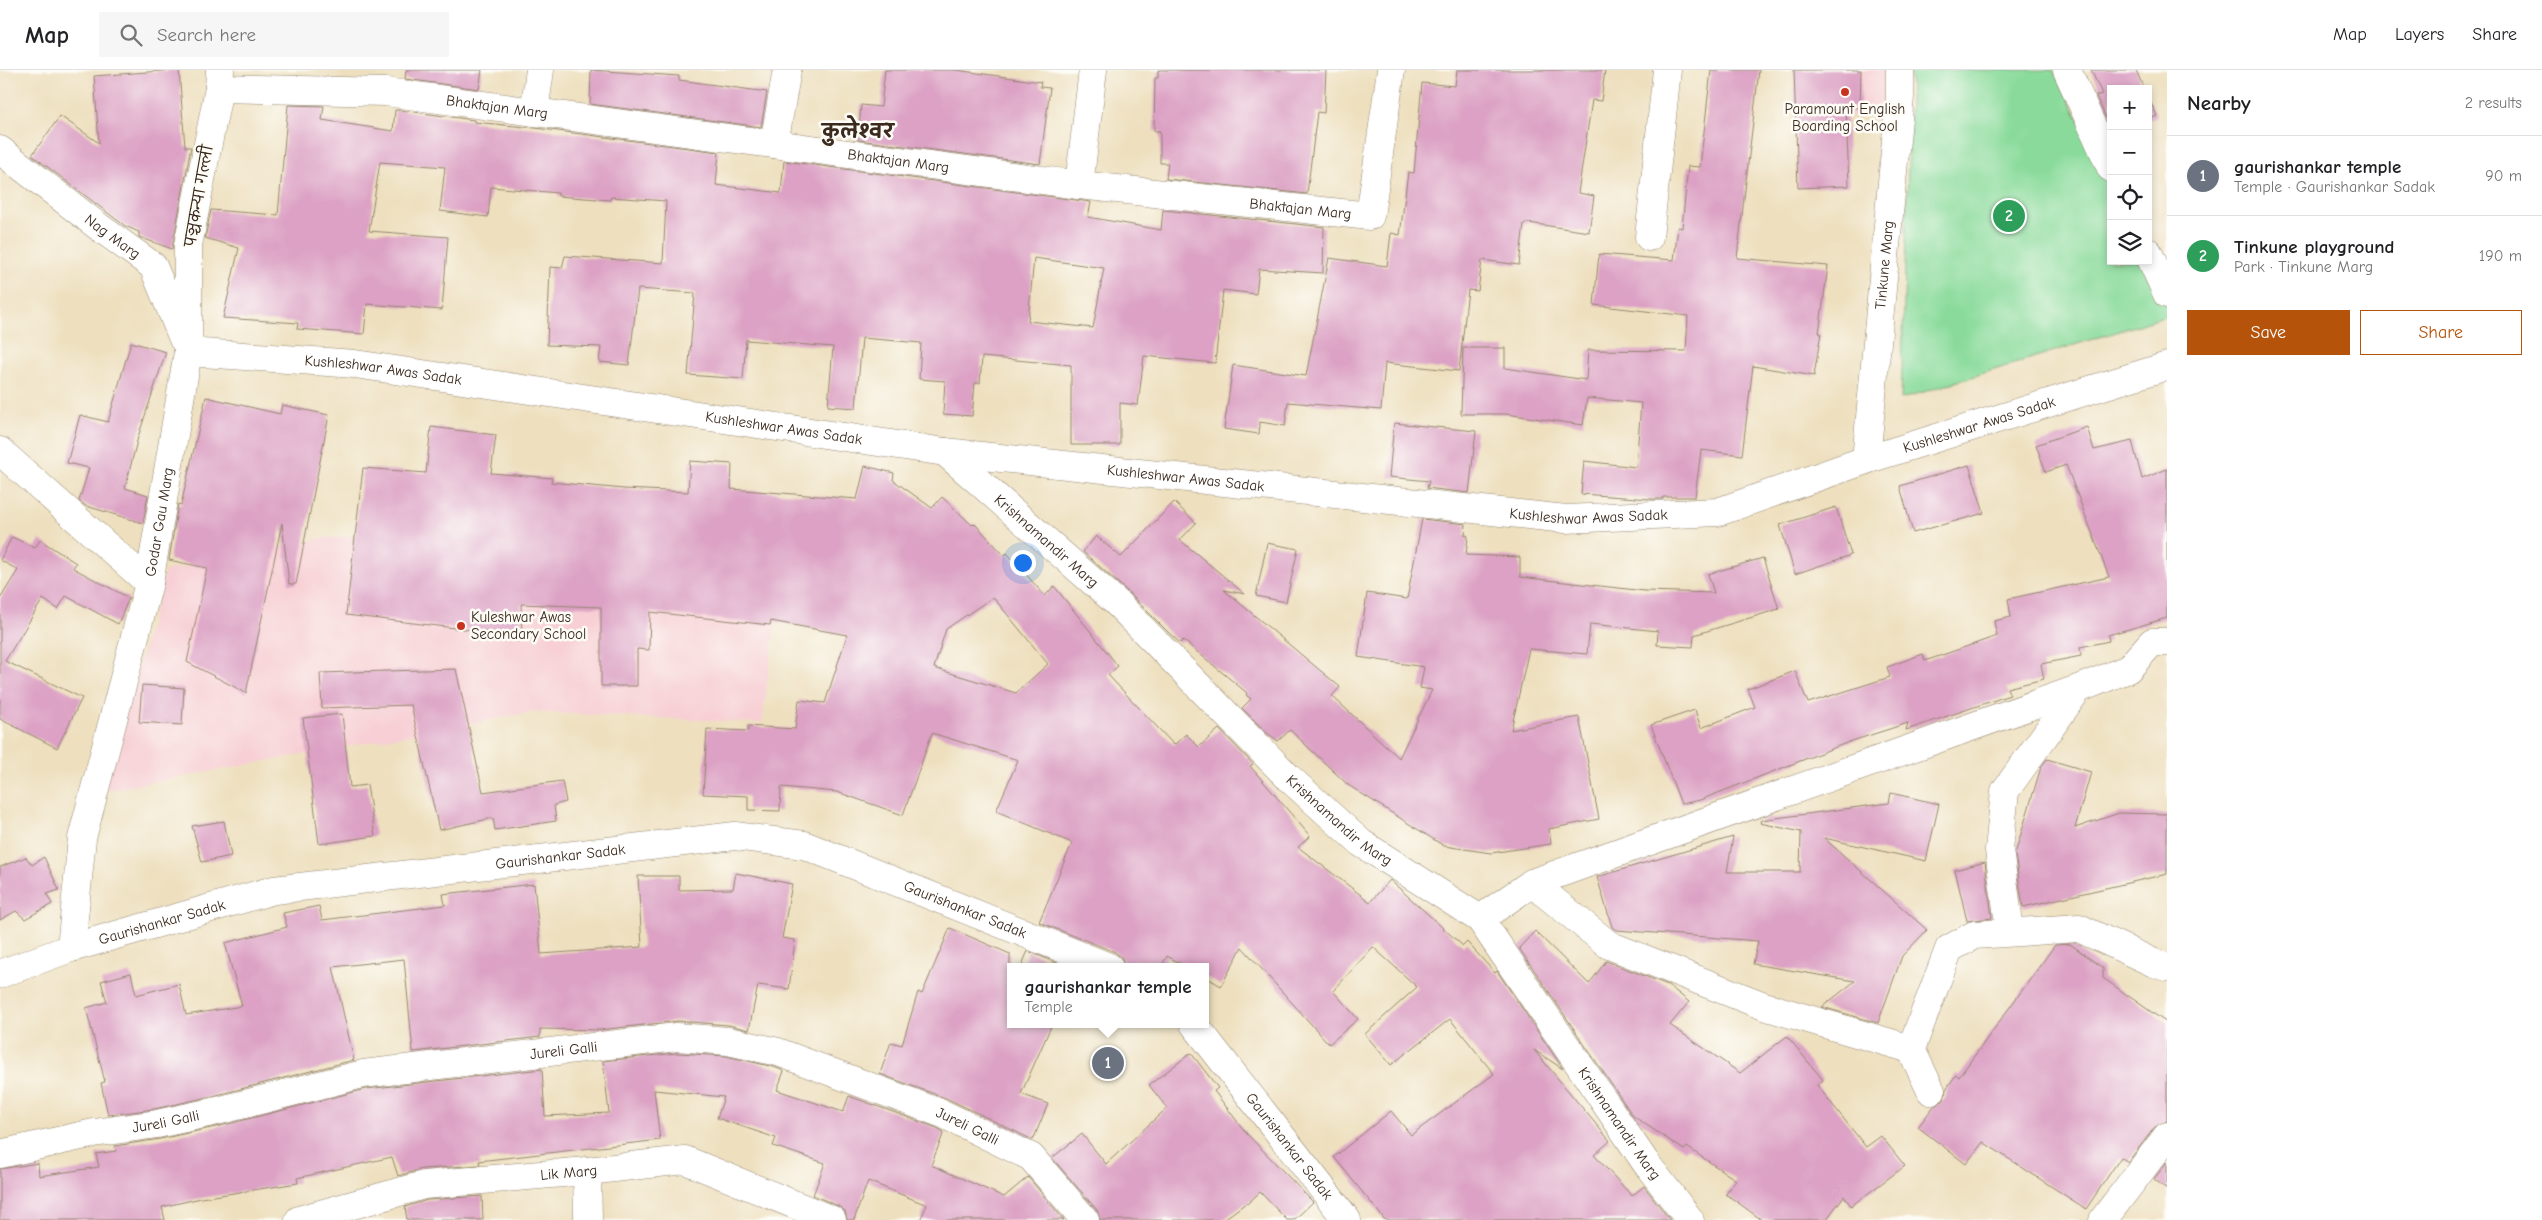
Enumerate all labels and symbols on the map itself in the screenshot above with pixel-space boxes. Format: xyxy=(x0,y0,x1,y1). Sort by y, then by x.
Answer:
marker: Paramount English Boarding School xyxy=(1839,86,1851,98)
street label: Bhaktajan Marg xyxy=(445,91,549,123)
place label: Paramount English Boarding School xyxy=(1785,100,1905,135)
district label: कुलेश्वर xyxy=(820,115,896,146)
street label: पञ्चकन्या गल्ली xyxy=(178,142,217,249)
street label: Bhaktajan Marg xyxy=(846,145,950,176)
street label: Bhaktajan Marg xyxy=(1249,194,1352,223)
pin: 2 xyxy=(1993,197,2025,235)
street label: Nag Marg xyxy=(81,210,144,263)
street label: Tinkune Marg xyxy=(1871,220,1897,310)
street label: Kushleshwar Awas Sadak xyxy=(304,351,464,389)
street label: Kushleshwar Awas Sadak xyxy=(1901,392,2058,457)
street label: Kushleshwar Awas Sadak xyxy=(704,407,864,449)
street label: Kushleshwar Awas Sadak xyxy=(1106,461,1266,495)
street label: Godar Gau Marg xyxy=(141,466,177,578)
street label: Krishnamandir Marg xyxy=(991,490,1102,592)
street label: Kushleshwar Awas Sadak xyxy=(1509,504,1669,528)
your location xyxy=(1010,550,1036,576)
place label: Kuleshwar Awas Secondary School xyxy=(471,608,586,643)
marker: Kuleshwar Awas Secondary School xyxy=(455,620,467,632)
street label: Krishnamandir Marg xyxy=(1283,771,1395,869)
street label: Gaurishankar Sadak xyxy=(494,840,627,873)
street label: Gaurishankar Sadak xyxy=(901,877,1030,942)
street label: Gaurishankar Sadak xyxy=(97,895,228,949)
street label: Jureli Galli xyxy=(529,1037,598,1063)
pin: 1 xyxy=(1092,1044,1124,1082)
street label: Krishnamandir Marg xyxy=(1574,1064,1665,1183)
street label: Gaurishankar Sadak xyxy=(1242,1089,1337,1204)
street label: Jureli Galli xyxy=(934,1103,1002,1149)
street label: Jureli Galli xyxy=(131,1106,201,1136)
street label: Lik Marg xyxy=(539,1161,598,1184)

